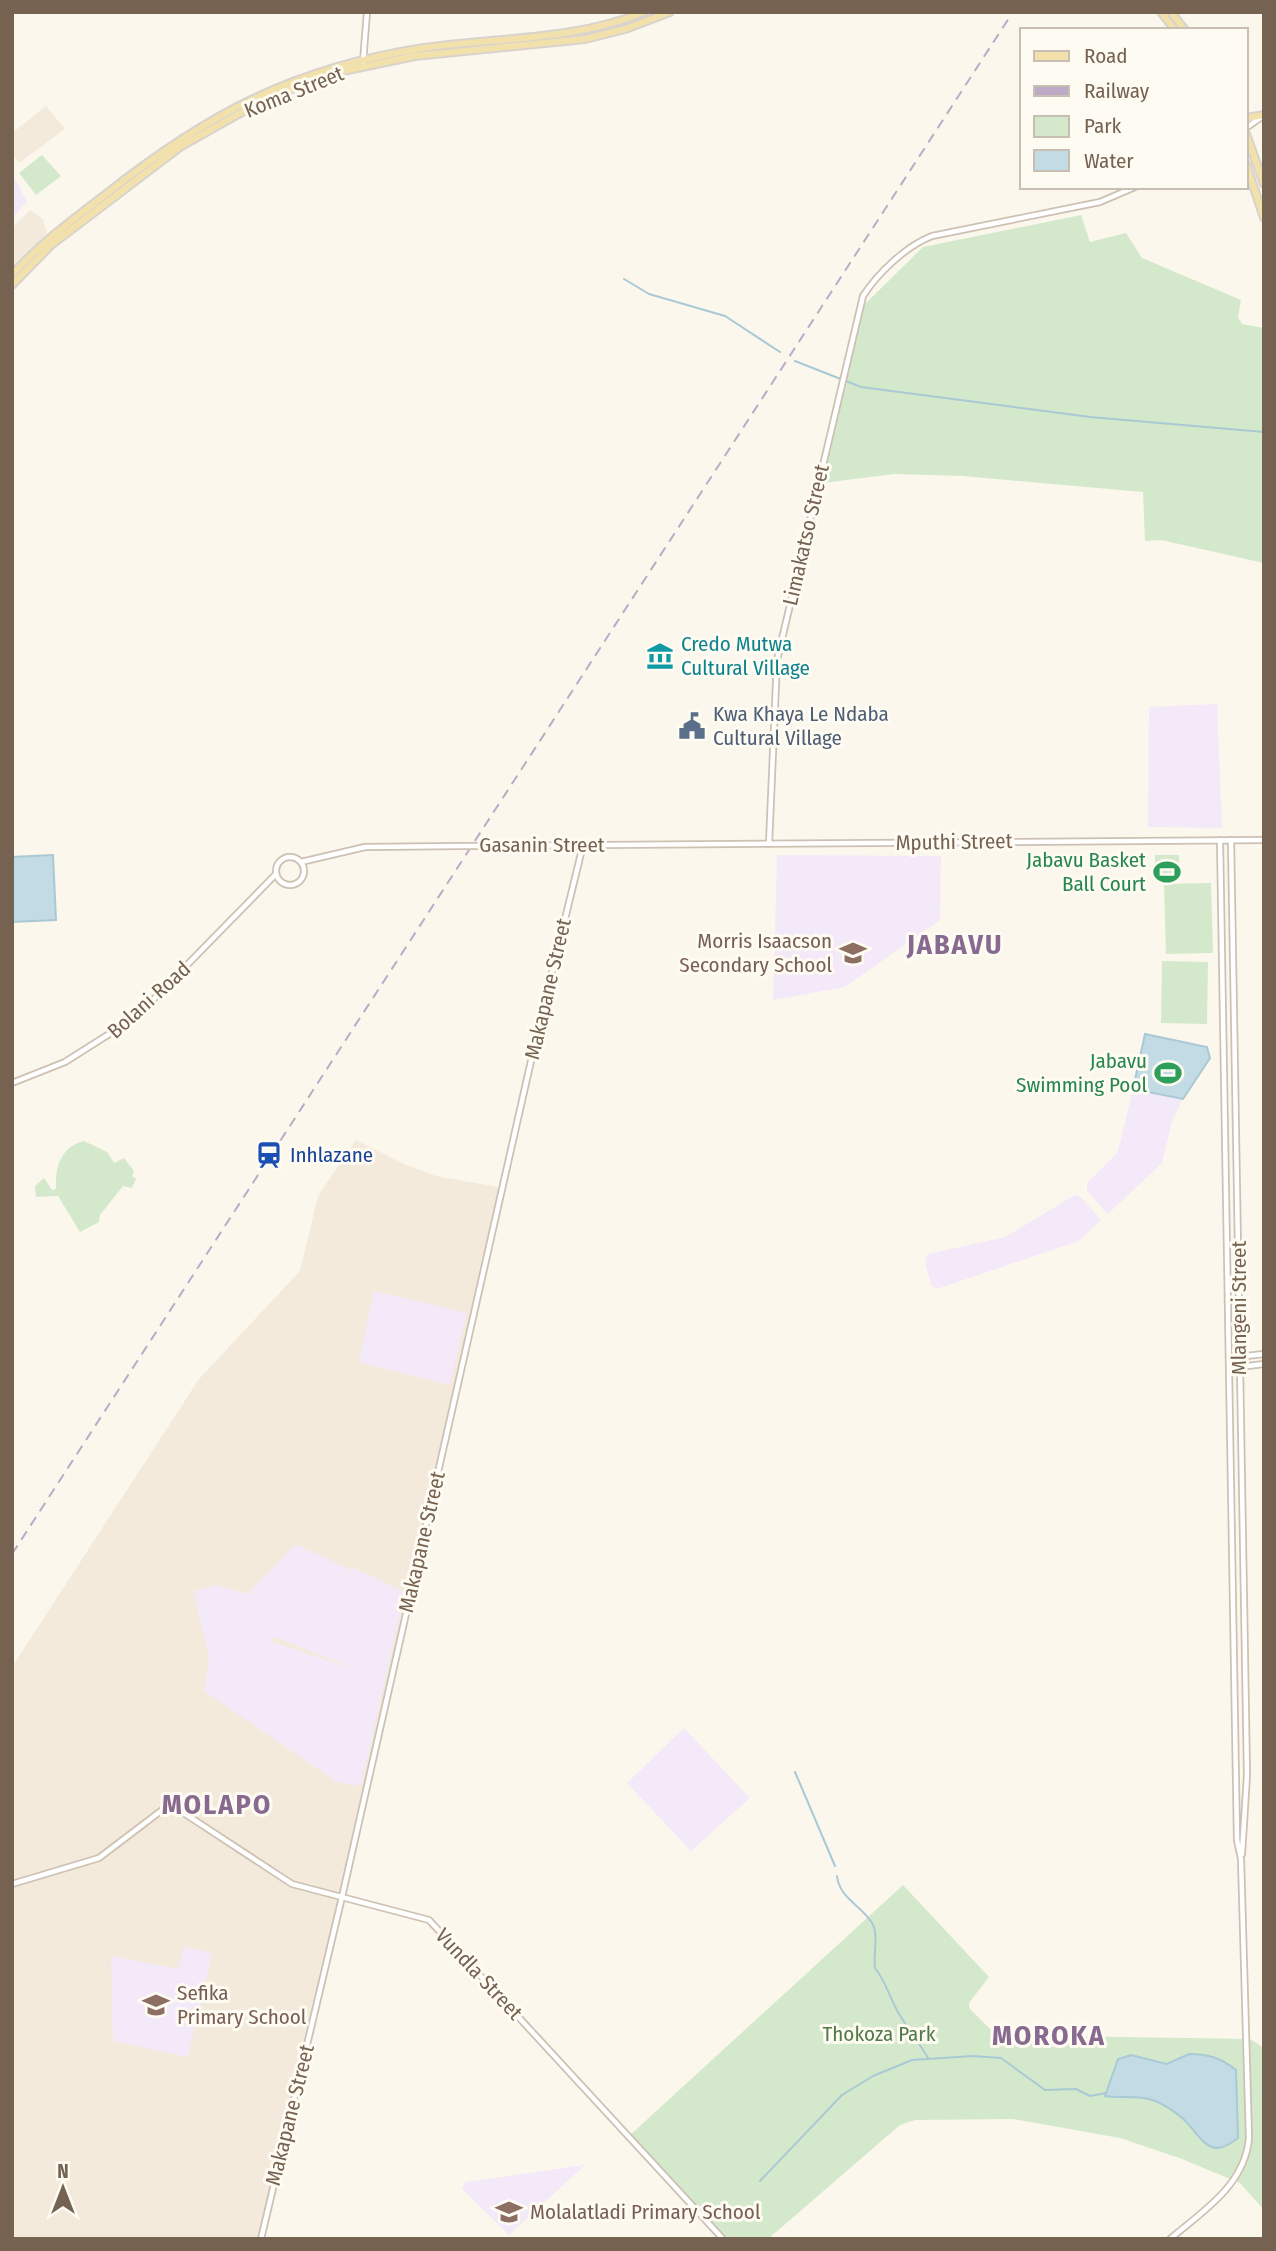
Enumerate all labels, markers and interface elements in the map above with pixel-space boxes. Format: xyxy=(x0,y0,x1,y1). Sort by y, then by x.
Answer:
legend xyxy=(1020,28,1248,189)
text: Road xyxy=(1084,43,1128,69)
street label: Koma Street xyxy=(241,60,348,124)
text: Railway xyxy=(1084,78,1150,104)
text: Park xyxy=(1084,113,1122,139)
text: Water xyxy=(1084,148,1134,174)
street label: Limakatso Street xyxy=(777,462,835,608)
place label: Credo Mutwa Cultural Village xyxy=(681,631,810,681)
museum icon: Credo Mutwa Cultural Village xyxy=(645,641,675,671)
place label: Kwa Khaya Le Ndaba Cultural Village xyxy=(713,701,889,751)
public building icon: Kwa Khaya Le Ndaba Cultural Village xyxy=(677,711,707,741)
street label: Mputhi Street xyxy=(895,828,1013,856)
street label: Gasanin Street xyxy=(479,832,605,858)
place label: Jabavu Basket Ball Court xyxy=(1026,847,1146,897)
sports icon: Jabavu Basket Ball Court xyxy=(1152,857,1182,887)
street label: Makapane Street xyxy=(519,916,577,1062)
place label: Morris Isaacson Secondary School xyxy=(679,928,832,978)
district label: JABAVU xyxy=(906,928,1003,961)
school or university icon: Morris Isaacson Secondary School xyxy=(838,938,868,968)
street label: Bolani Road xyxy=(102,956,196,1044)
place label: Jabavu Swimming Pool xyxy=(1016,1048,1147,1098)
sports icon: Jabavu Swimming Pool xyxy=(1153,1058,1183,1088)
station icon: Inhlazane xyxy=(254,1140,284,1170)
place label: Inhlazane xyxy=(290,1142,373,1168)
street label: Mlangeni Street xyxy=(1226,1241,1252,1375)
street label: Makapane Street xyxy=(393,1469,451,1615)
district label: MOLAPO xyxy=(162,1788,272,1821)
street label: Vundla Street xyxy=(430,1923,528,2025)
place label: Sefika Primary School xyxy=(177,1980,307,2030)
school or university icon: Sefika Primary School xyxy=(141,1990,171,2020)
district label: MOROKA xyxy=(992,2019,1106,2052)
park label: Thokoza Park xyxy=(823,2021,936,2047)
street label: Makapane Street xyxy=(260,2042,320,2188)
north arrow xyxy=(28,2153,98,2223)
text: N xyxy=(57,2160,69,2183)
school or university icon: Molalatladi Primary School xyxy=(494,2197,524,2227)
place label: Molalatladi Primary School xyxy=(530,2199,761,2225)

